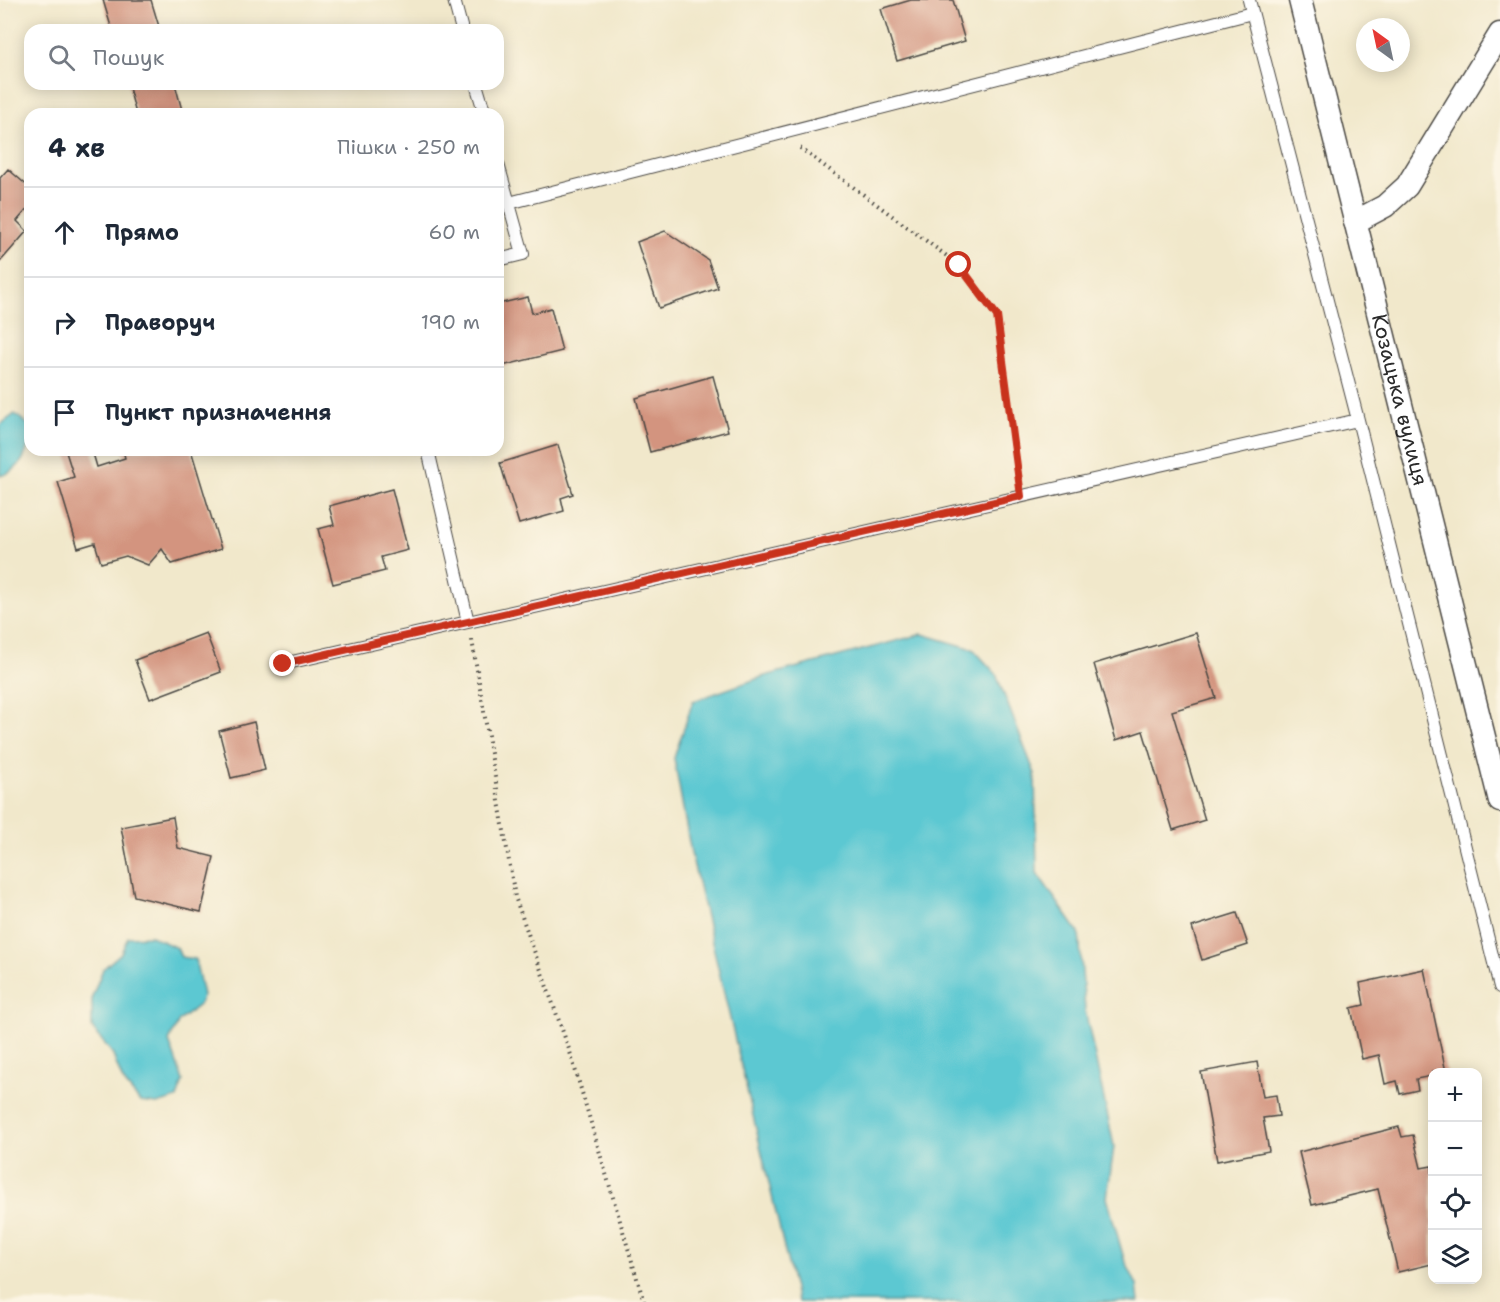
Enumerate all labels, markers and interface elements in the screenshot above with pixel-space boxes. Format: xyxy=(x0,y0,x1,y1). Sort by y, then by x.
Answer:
north arrow xyxy=(1356,18,1410,72)
search box xyxy=(24,24,504,90)
icon: search xyxy=(45,41,78,74)
text: Пошук xyxy=(93,43,164,72)
text: 4 хв xyxy=(48,130,105,165)
text: Пішки · 250 m xyxy=(337,134,480,160)
icon: ahead xyxy=(48,216,81,249)
text: Прямо xyxy=(105,218,179,247)
text: 60 m xyxy=(428,219,480,245)
route start xyxy=(945,251,971,277)
icon: right xyxy=(48,306,81,339)
text: Праворуч xyxy=(105,308,215,337)
text: 190 m xyxy=(421,309,480,335)
street label: Козацька вулиця xyxy=(1365,311,1435,489)
icon: arrive xyxy=(48,396,81,429)
text: Пункт призначення xyxy=(105,398,332,427)
route end xyxy=(269,650,295,676)
map controls xyxy=(1428,1068,1482,1284)
button: + xyxy=(1428,1068,1482,1122)
button: − xyxy=(1428,1122,1482,1176)
button: locate xyxy=(1428,1176,1482,1230)
button: layers xyxy=(1428,1230,1482,1284)

